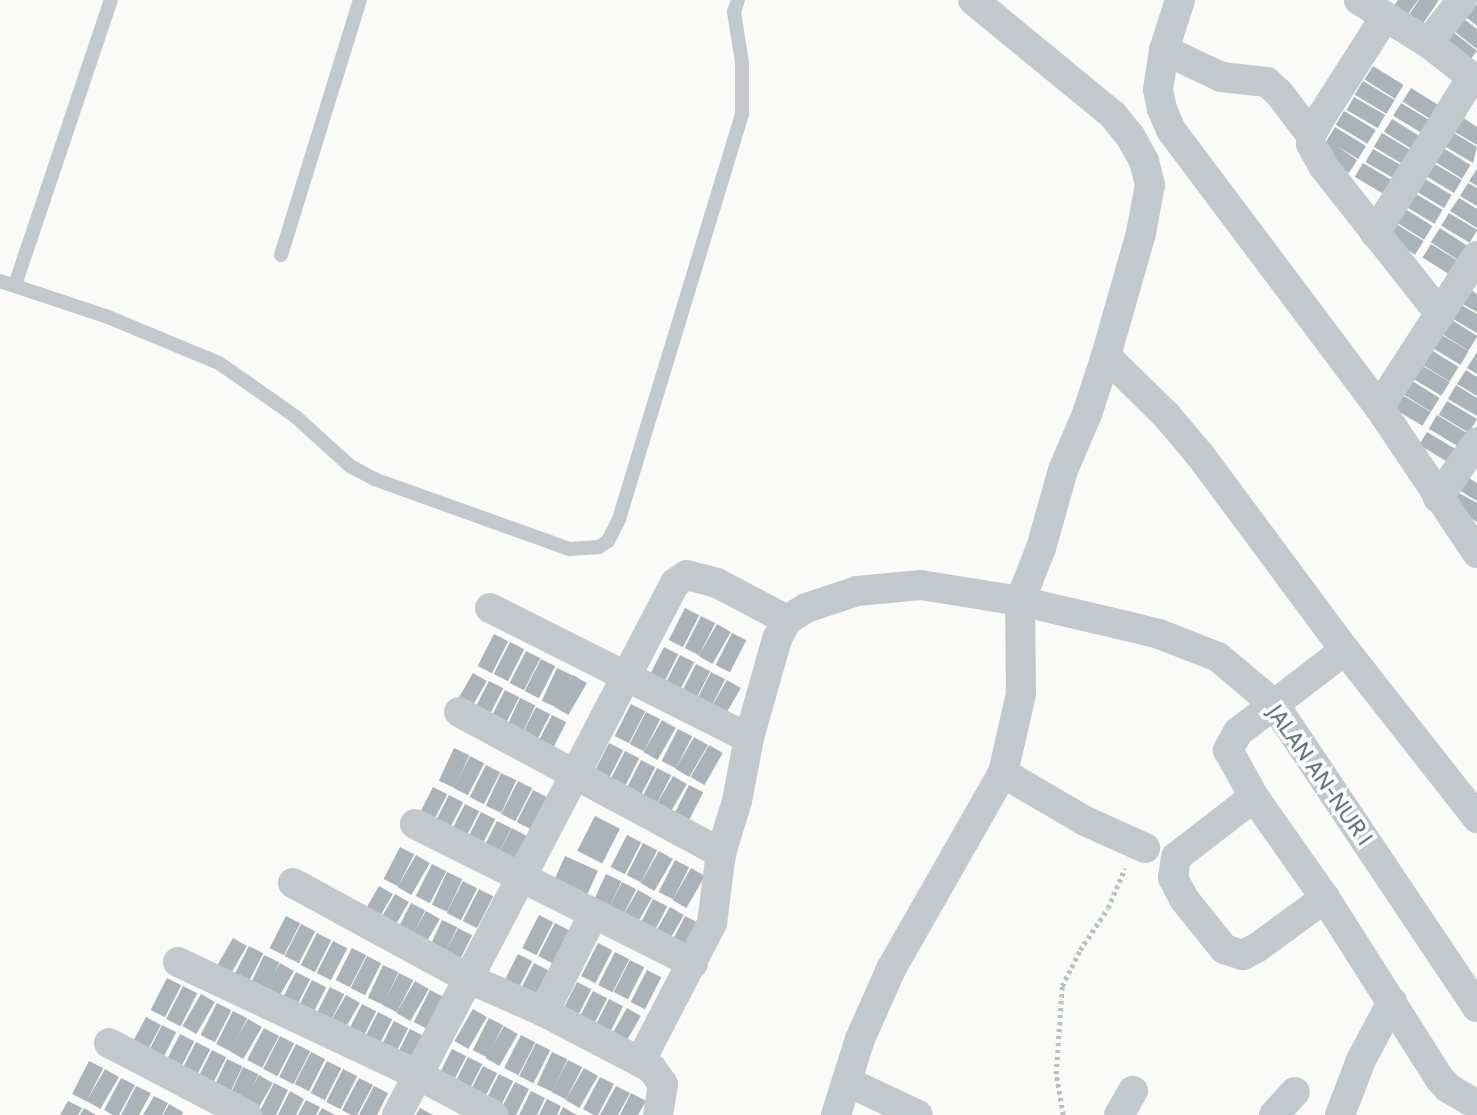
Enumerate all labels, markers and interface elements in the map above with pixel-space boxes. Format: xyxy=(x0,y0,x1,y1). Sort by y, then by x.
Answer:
street label: JALAN AN-NUR I xyxy=(1261,700,1379,850)

